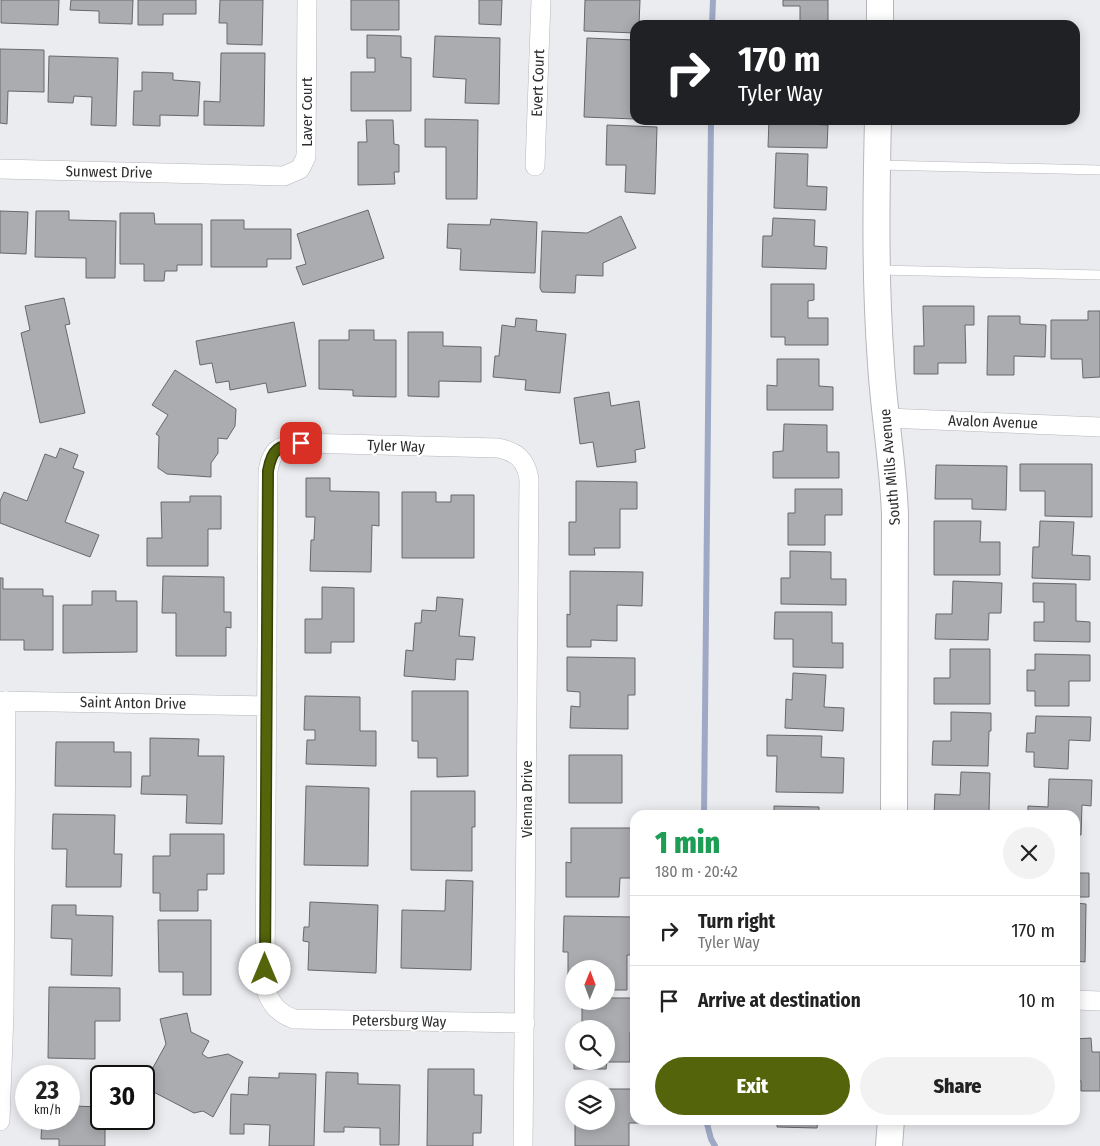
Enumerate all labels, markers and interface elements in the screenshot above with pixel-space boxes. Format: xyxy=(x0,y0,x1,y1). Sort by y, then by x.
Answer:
text: 170 m xyxy=(738,38,821,80)
icon: right xyxy=(655,40,720,105)
street label: Evert Court xyxy=(528,49,548,117)
street label: Laver Court xyxy=(298,77,316,147)
text: Tyler Way xyxy=(738,80,823,107)
street label: Sunwest Drive xyxy=(65,162,153,182)
street label: South Mills Avenue xyxy=(876,408,904,526)
street label: Avalon Avenue xyxy=(948,411,1038,433)
pin xyxy=(280,422,322,464)
icon: arrive xyxy=(287,429,315,457)
street label: Tyler Way xyxy=(367,436,425,456)
street label: Saint Anton Drive xyxy=(80,693,186,713)
street label: Vienna Drive xyxy=(518,760,536,838)
text: 1 min xyxy=(655,825,720,861)
button: close xyxy=(1003,827,1055,879)
text: 180 m · 20:42 xyxy=(655,862,738,881)
text: Turn right xyxy=(698,910,775,933)
icon: right xyxy=(655,917,683,945)
text: 170 m xyxy=(1011,919,1055,942)
text: Tyler Way xyxy=(698,933,760,952)
position arrow xyxy=(238,942,290,994)
north arrow xyxy=(565,960,615,1010)
map controls xyxy=(565,960,615,1130)
icon: arrive xyxy=(655,987,683,1015)
text: Arrive at destination xyxy=(698,989,861,1012)
text: 10 m xyxy=(1019,989,1055,1012)
street label: Petersburg Way xyxy=(352,1011,447,1031)
button: search xyxy=(565,1020,615,1070)
button: Exit xyxy=(655,1057,850,1115)
button: Share xyxy=(860,1057,1055,1115)
speed limit sign: 30 xyxy=(90,1065,155,1130)
text: 23 xyxy=(36,1076,59,1106)
button: layers xyxy=(565,1080,615,1130)
text: km/h xyxy=(34,1103,61,1117)

